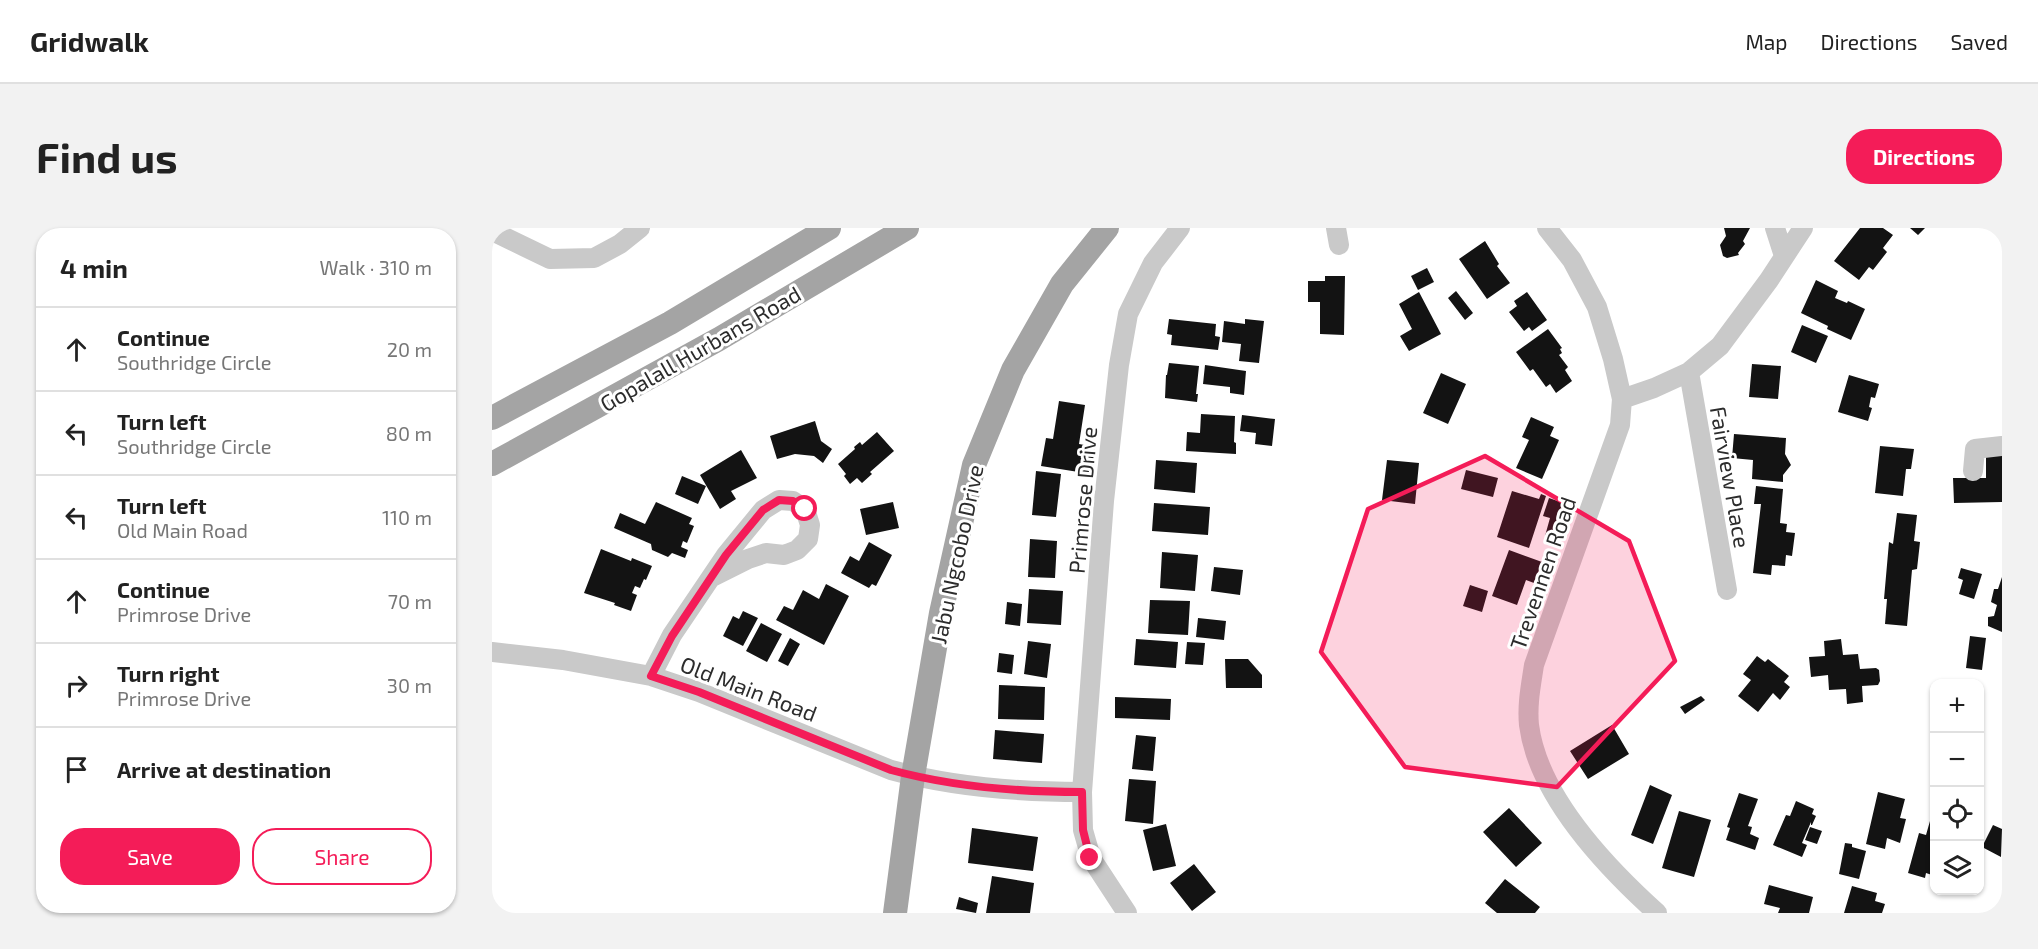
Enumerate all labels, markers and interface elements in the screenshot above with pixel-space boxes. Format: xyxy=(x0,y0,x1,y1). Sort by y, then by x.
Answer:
text: Gridwalk xyxy=(30,24,149,58)
text: Map xyxy=(1745,29,1788,54)
text: Directions xyxy=(1821,29,1917,54)
text: Saved xyxy=(1950,29,2008,54)
button: Directions xyxy=(1846,129,2002,184)
text: Find us xyxy=(36,131,178,181)
text: 4 min xyxy=(60,252,128,283)
text: Walk · 310 m xyxy=(320,255,432,279)
street label: Gopalall Hurbans Road xyxy=(595,280,805,416)
text: Continue xyxy=(117,324,210,350)
icon: ahead xyxy=(60,333,93,366)
text: 20 m xyxy=(387,337,432,361)
text: Southridge Circle xyxy=(117,350,272,374)
street label: Fairview Place xyxy=(1706,404,1756,550)
text: Turn left xyxy=(117,408,206,434)
icon: left xyxy=(60,417,93,450)
text: 80 m xyxy=(386,421,432,445)
street label: Primrose Drive xyxy=(1063,425,1101,575)
text: Southridge Circle xyxy=(117,434,272,458)
street label: Jabu Ngcobo Drive xyxy=(924,462,988,646)
text: Turn left xyxy=(117,492,206,518)
street label: Trevennen Road xyxy=(1504,493,1580,653)
route start xyxy=(791,495,817,521)
icon: left xyxy=(60,501,93,534)
text: 110 m xyxy=(382,505,432,529)
text: Old Main Road xyxy=(117,518,248,542)
text: Continue xyxy=(117,576,210,602)
icon: ahead xyxy=(60,585,93,618)
text: 70 m xyxy=(388,589,432,613)
text: Primrose Drive xyxy=(117,602,251,626)
street label: Old Main Road xyxy=(677,650,821,726)
text: Turn right xyxy=(117,660,219,686)
icon: right xyxy=(60,669,93,702)
text: 30 m xyxy=(387,673,432,697)
map controls xyxy=(1930,679,1984,895)
button: + xyxy=(1930,679,1984,733)
text: Primrose Drive xyxy=(117,686,251,710)
button: − xyxy=(1930,733,1984,787)
icon: arrive xyxy=(60,753,93,786)
text: Arrive at destination xyxy=(117,756,331,782)
button: locate xyxy=(1930,787,1984,841)
button: Save xyxy=(60,828,240,885)
button: Share xyxy=(252,828,432,885)
button: layers xyxy=(1930,841,1984,895)
route end xyxy=(1076,844,1102,870)

